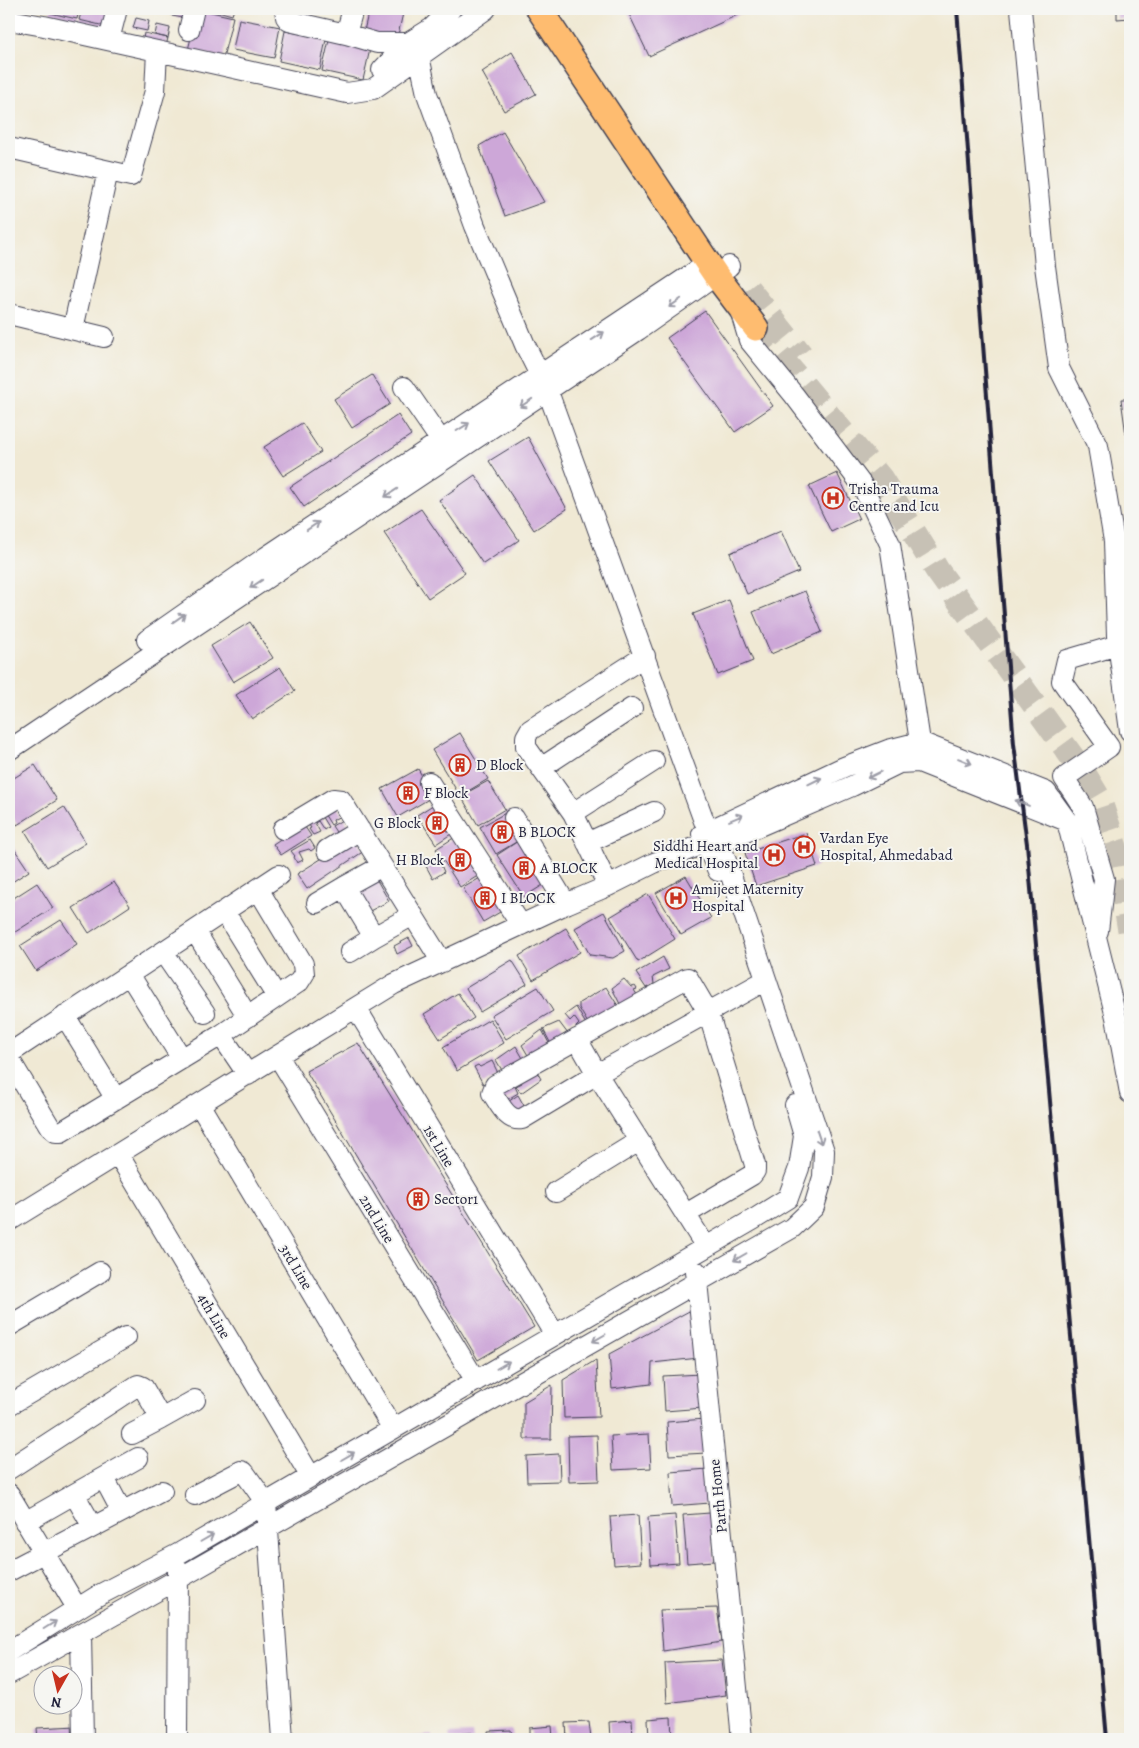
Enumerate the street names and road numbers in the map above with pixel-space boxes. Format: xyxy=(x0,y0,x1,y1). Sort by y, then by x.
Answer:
street label: 1st Line xyxy=(419,1121,460,1171)
street label: 2nd Line xyxy=(355,1191,399,1247)
street label: 3rd Line xyxy=(275,1241,317,1294)
street label: 4th Line xyxy=(193,1290,235,1343)
street label: Parth Home xyxy=(704,1458,732,1534)

